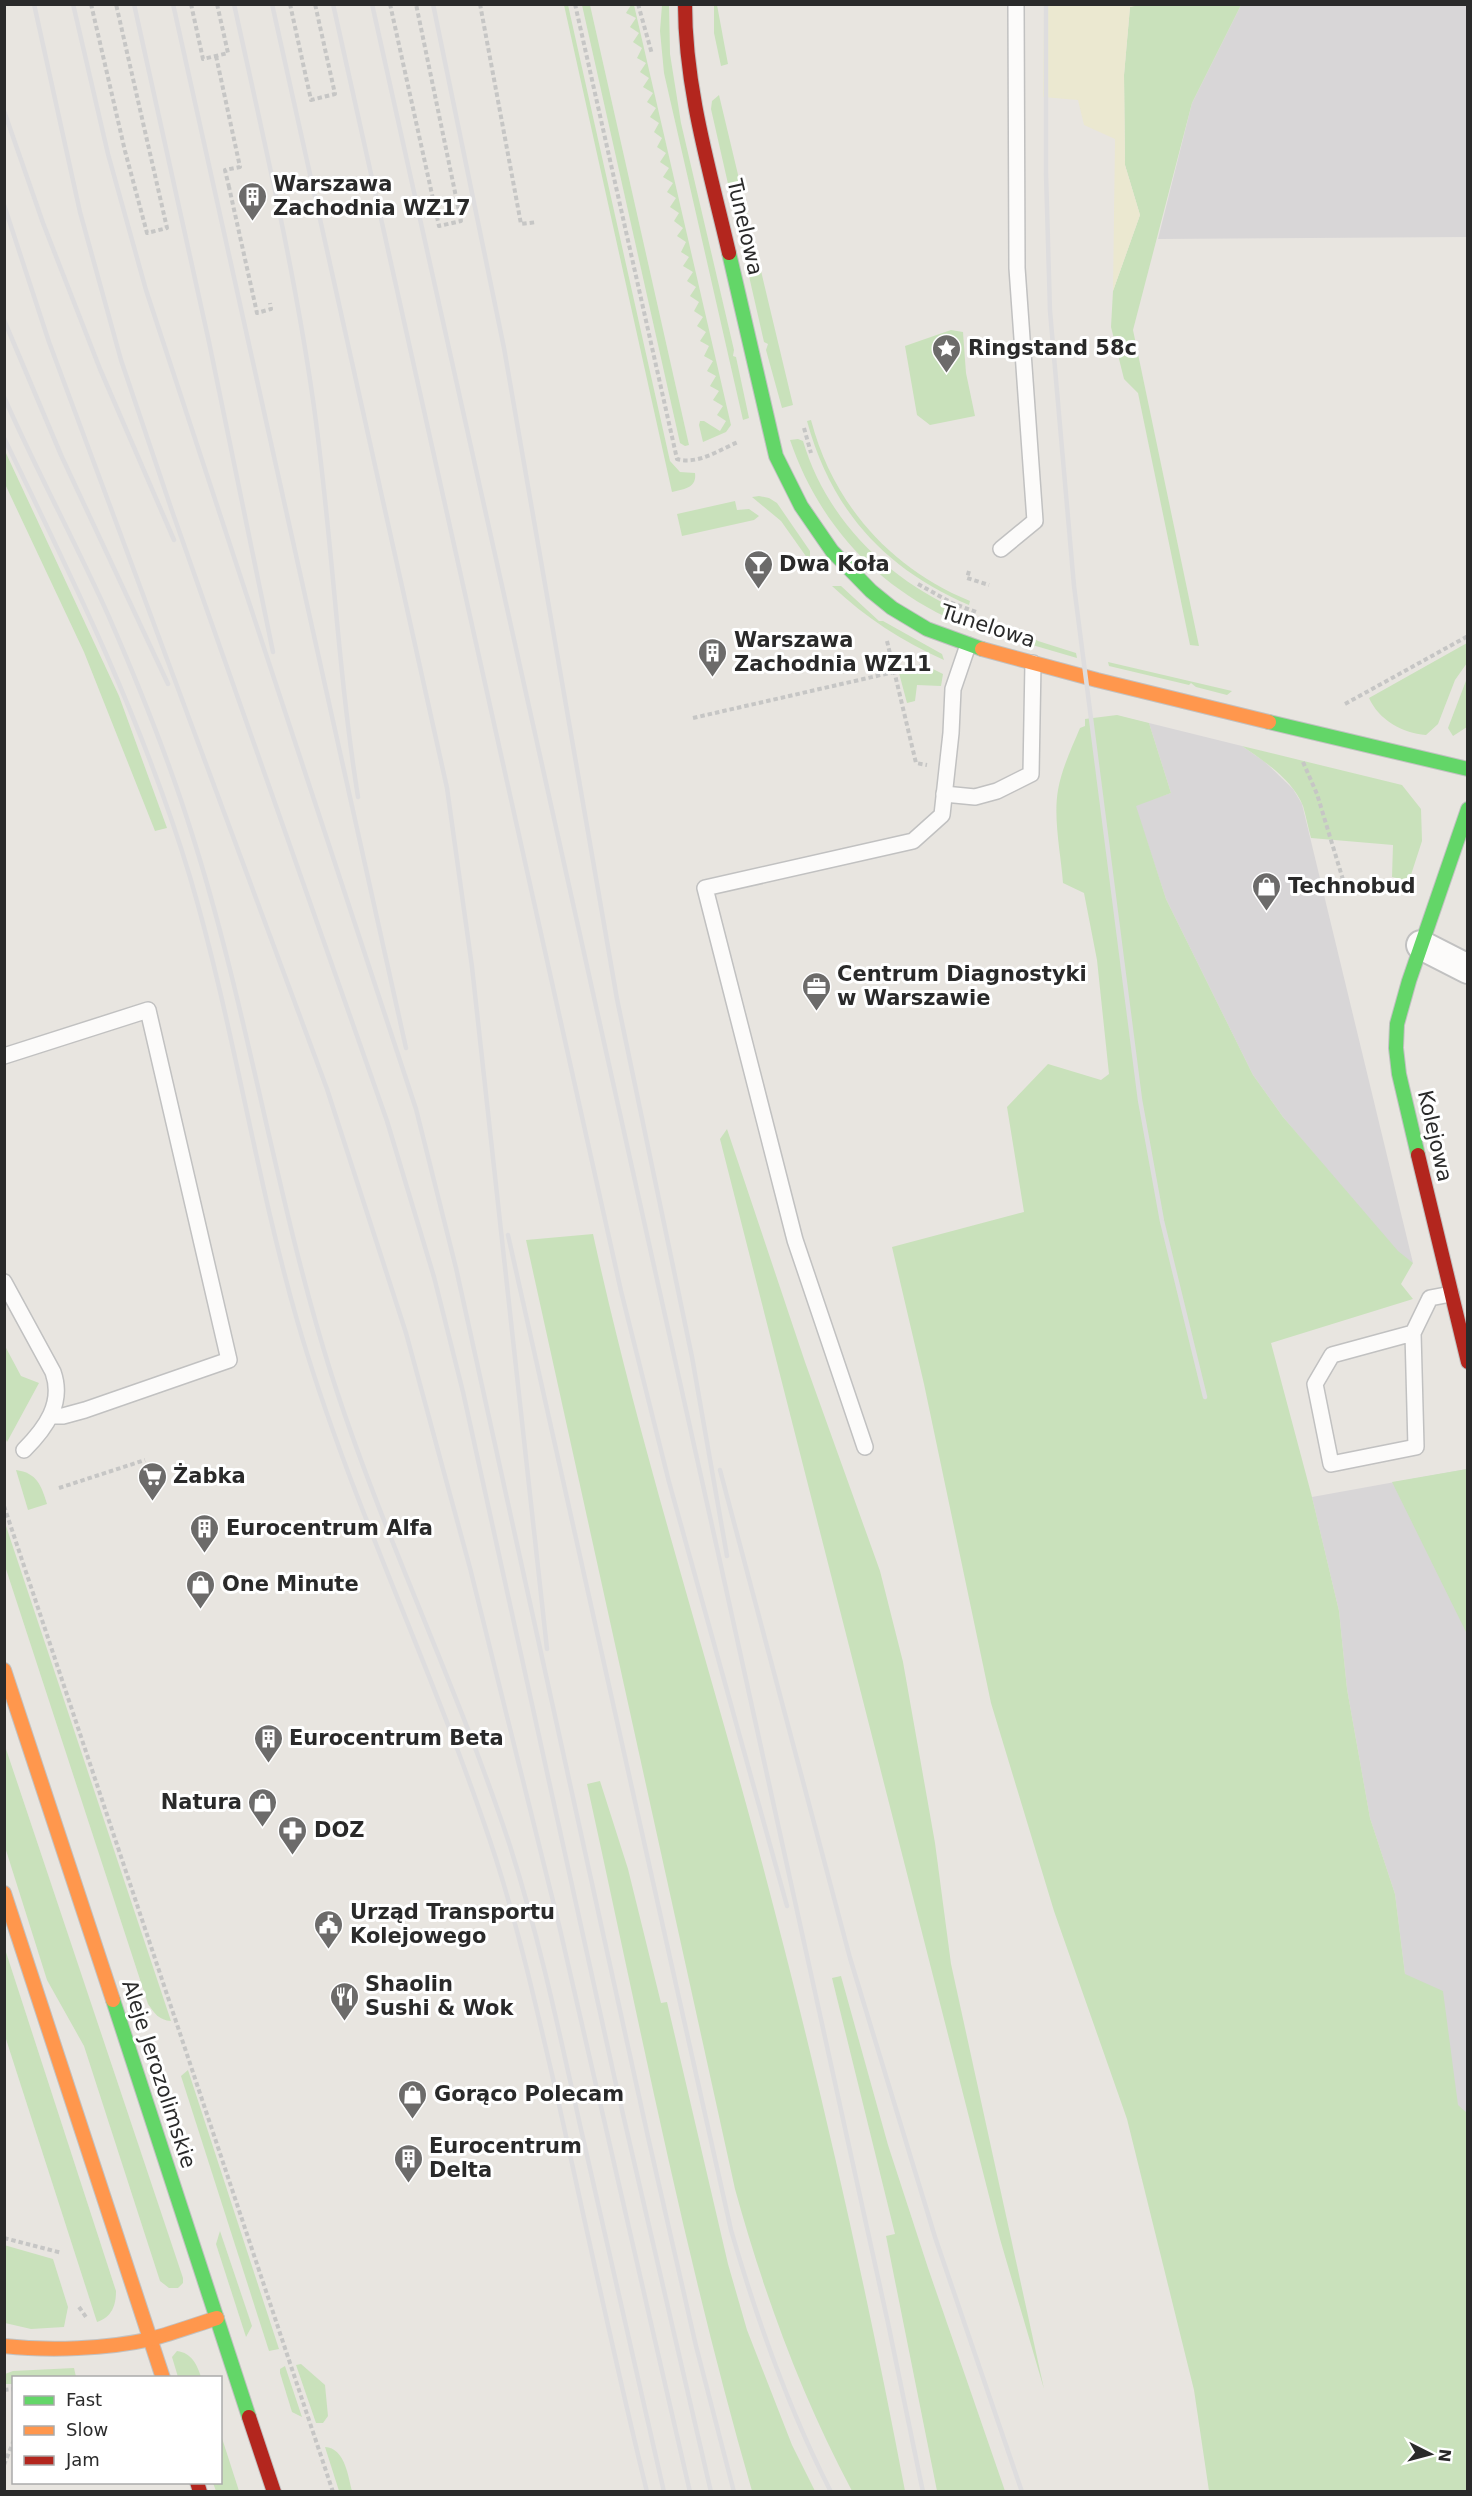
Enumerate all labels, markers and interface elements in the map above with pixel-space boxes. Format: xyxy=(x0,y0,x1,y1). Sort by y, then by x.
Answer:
place label: Warszawa Zachodnia WZ17 xyxy=(273,172,471,220)
street label: Tunelowa xyxy=(722,176,768,277)
building icon: Warszawa Zachodnia WZ17 xyxy=(236,180,268,222)
place icon: Ringstand 58c xyxy=(931,332,963,374)
place label: Ringstand 58c xyxy=(968,336,1137,360)
bar icon: Dwa Koła xyxy=(742,548,774,590)
place label: Dwa Koła xyxy=(779,552,890,576)
street label: Tunelowa xyxy=(937,599,1038,653)
place label: Warszawa Zachodnia WZ11 xyxy=(734,628,932,676)
building icon: Warszawa Zachodnia WZ11 xyxy=(697,636,729,678)
shop icon: Technobud xyxy=(1251,870,1283,912)
place label: Technobud xyxy=(1288,874,1416,898)
place label: Centrum Diagnostyki w Warszawie xyxy=(837,962,1087,1010)
office icon: Centrum Diagnostyki w Warszawie xyxy=(800,970,832,1012)
street label: Kolejowa xyxy=(1413,1088,1457,1184)
supermarket icon: Żabka xyxy=(136,1460,168,1502)
place label: Żabka xyxy=(173,1463,246,1488)
building icon: Eurocentrum Alfa xyxy=(189,1512,221,1554)
place label: Eurocentrum Alfa xyxy=(226,1516,433,1540)
shop icon: One Minute xyxy=(185,1568,217,1610)
place label: One Minute xyxy=(222,1572,359,1596)
building icon: Eurocentrum Beta xyxy=(252,1722,284,1764)
place label: Eurocentrum Beta xyxy=(289,1726,504,1750)
shop icon: Natura xyxy=(247,1786,279,1828)
place label: Natura xyxy=(161,1790,242,1814)
pharmacy icon: DOZ xyxy=(277,1814,309,1856)
place label: DOZ xyxy=(314,1818,365,1842)
place label: Urząd Transportu Kolejowego xyxy=(350,1900,555,1948)
public building icon: Urząd Transportu Kolejowego xyxy=(313,1908,345,1950)
place label: Shaolin Sushi & Wok xyxy=(365,1972,515,2020)
street label: Aleje Jerozolimskie xyxy=(117,1977,201,2171)
restaurant icon: Shaolin Sushi & Wok xyxy=(328,1980,360,2022)
shop icon: Gorąco Polecam xyxy=(397,2078,429,2120)
place label: Gorąco Polecam xyxy=(434,2082,624,2106)
place label: Eurocentrum Delta xyxy=(429,2134,582,2182)
building icon: Eurocentrum Delta xyxy=(392,2142,424,2184)
legend xyxy=(12,2376,222,2484)
text: Fast xyxy=(66,2389,102,2410)
text: Slow xyxy=(66,2419,108,2440)
north arrow xyxy=(1400,2424,1460,2484)
text: N xyxy=(1434,2448,1455,2463)
text: Jam xyxy=(65,2449,100,2470)

